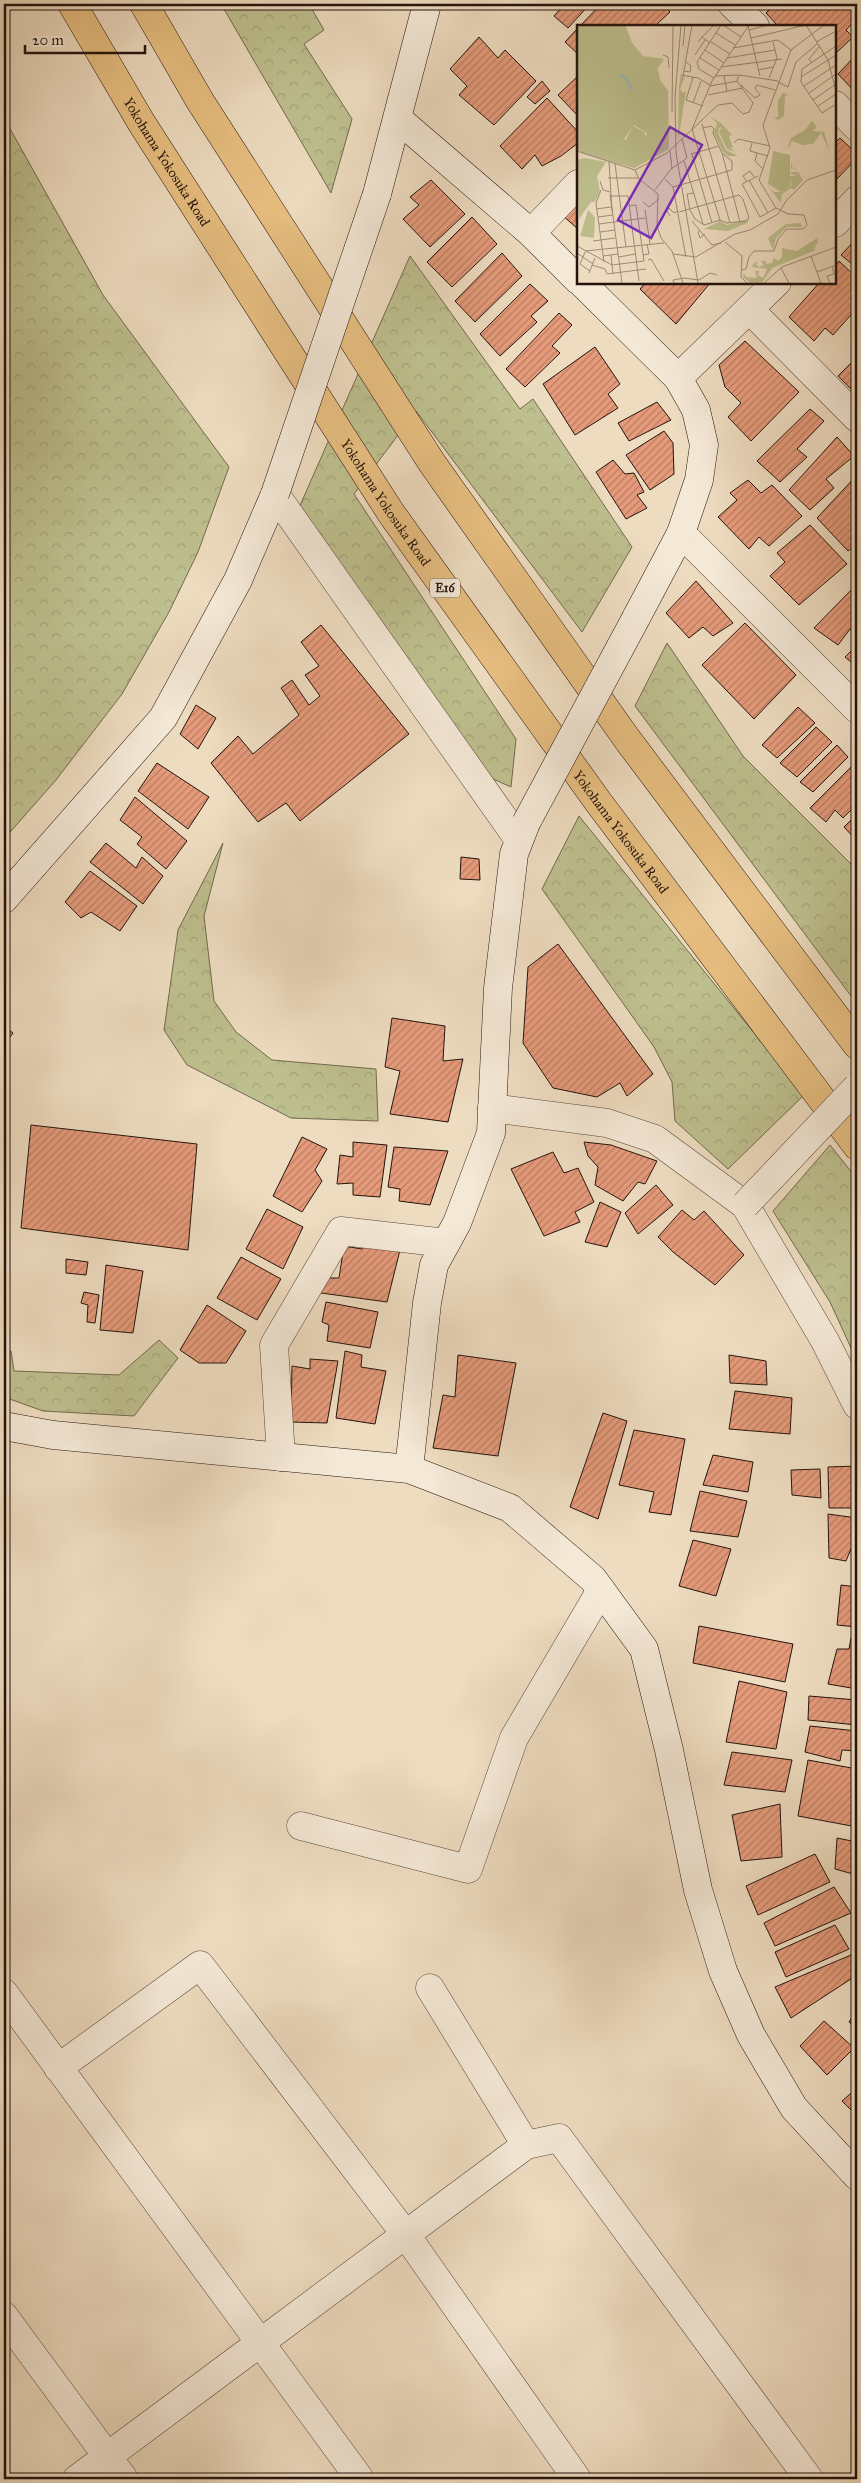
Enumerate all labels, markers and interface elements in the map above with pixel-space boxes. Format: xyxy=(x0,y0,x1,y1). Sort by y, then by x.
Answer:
scale bar xyxy=(25,22,145,54)
inset map xyxy=(577,25,836,284)
text: 20 m xyxy=(32,31,64,49)
street label: Yokohama Yokosuka Road xyxy=(120,94,214,229)
street label: Yokohama Yokosuka Road xyxy=(337,436,435,569)
road number: E16 xyxy=(430,578,460,598)
street label: Yokohama Yokosuka Road xyxy=(570,767,673,897)

